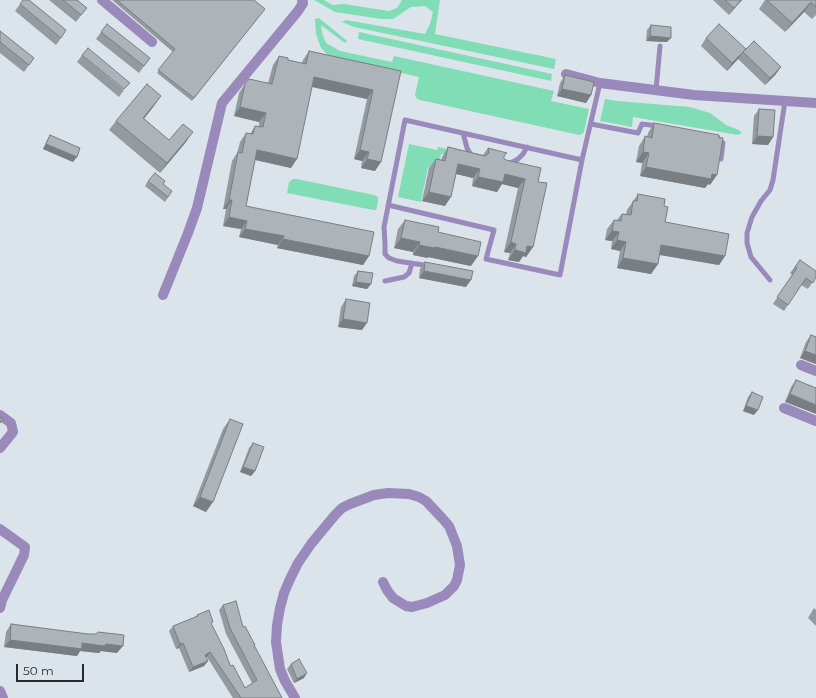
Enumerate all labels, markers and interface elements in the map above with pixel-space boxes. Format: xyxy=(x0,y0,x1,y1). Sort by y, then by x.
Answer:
scale bar xyxy=(18,656,86,682)
text: 50 m xyxy=(23,663,54,678)

